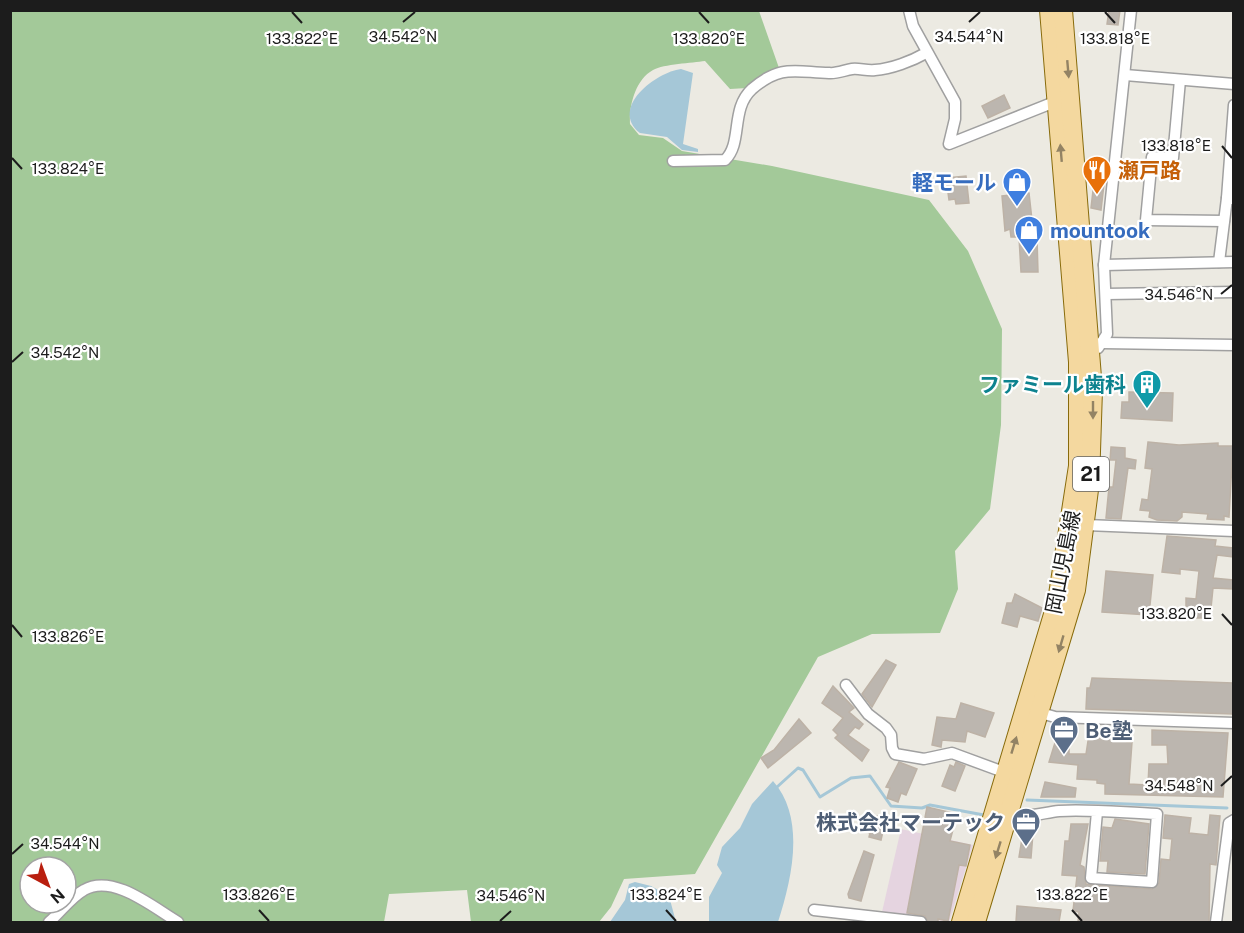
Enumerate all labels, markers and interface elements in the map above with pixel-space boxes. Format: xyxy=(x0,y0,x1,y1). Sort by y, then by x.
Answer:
text: 34.542°N xyxy=(369,28,437,45)
text: 34.544°N xyxy=(935,28,1003,45)
text: 133.822°E xyxy=(266,30,338,47)
text: 133.820°E xyxy=(673,30,745,47)
text: 133.818°E xyxy=(1080,30,1150,47)
one-way arrow xyxy=(1063,59,1073,78)
text: 133.818°E xyxy=(1141,137,1211,154)
one-way arrow xyxy=(1056,143,1066,162)
restaurant icon: 瀬戸路 xyxy=(1081,154,1113,196)
place label: 瀬戸路 xyxy=(1118,158,1181,183)
text: 133.824°E xyxy=(32,160,104,177)
shop icon: 軽モール xyxy=(1001,166,1033,208)
place label: 軽モール xyxy=(912,170,996,195)
shop icon: mountook xyxy=(1013,214,1045,256)
place label: mountook xyxy=(1050,218,1150,243)
text: 34.546°N xyxy=(1145,286,1213,303)
text: 34.542°N xyxy=(31,344,99,361)
building icon: ファミール歯科 xyxy=(1131,368,1163,410)
place label: ファミール歯科 xyxy=(979,372,1126,397)
one-way arrow xyxy=(1088,400,1098,419)
road number: 21 xyxy=(1073,457,1109,491)
street label: 岡山児島線 xyxy=(1041,508,1085,616)
text: 133.820°E xyxy=(1140,605,1212,622)
text: 133.826°E xyxy=(32,628,104,645)
one-way arrow xyxy=(1055,635,1065,653)
office icon: Be塾 xyxy=(1048,714,1080,756)
place label: Be塾 xyxy=(1085,718,1133,743)
one-way arrow xyxy=(1010,736,1019,754)
text: 34.548°N xyxy=(1144,777,1214,794)
office icon: 株式会社マーテック xyxy=(1010,806,1042,848)
place label: 株式会社マーテック xyxy=(816,810,1005,835)
text: 34.544°N xyxy=(31,835,99,852)
one-way arrow xyxy=(993,841,1002,859)
north arrow xyxy=(18,855,78,915)
text: N xyxy=(47,885,68,907)
text: 133.826°E xyxy=(223,886,295,903)
text: 133.824°E xyxy=(630,886,702,903)
text: 133.822°E xyxy=(1036,886,1108,903)
text: 34.546°N xyxy=(477,887,545,904)

